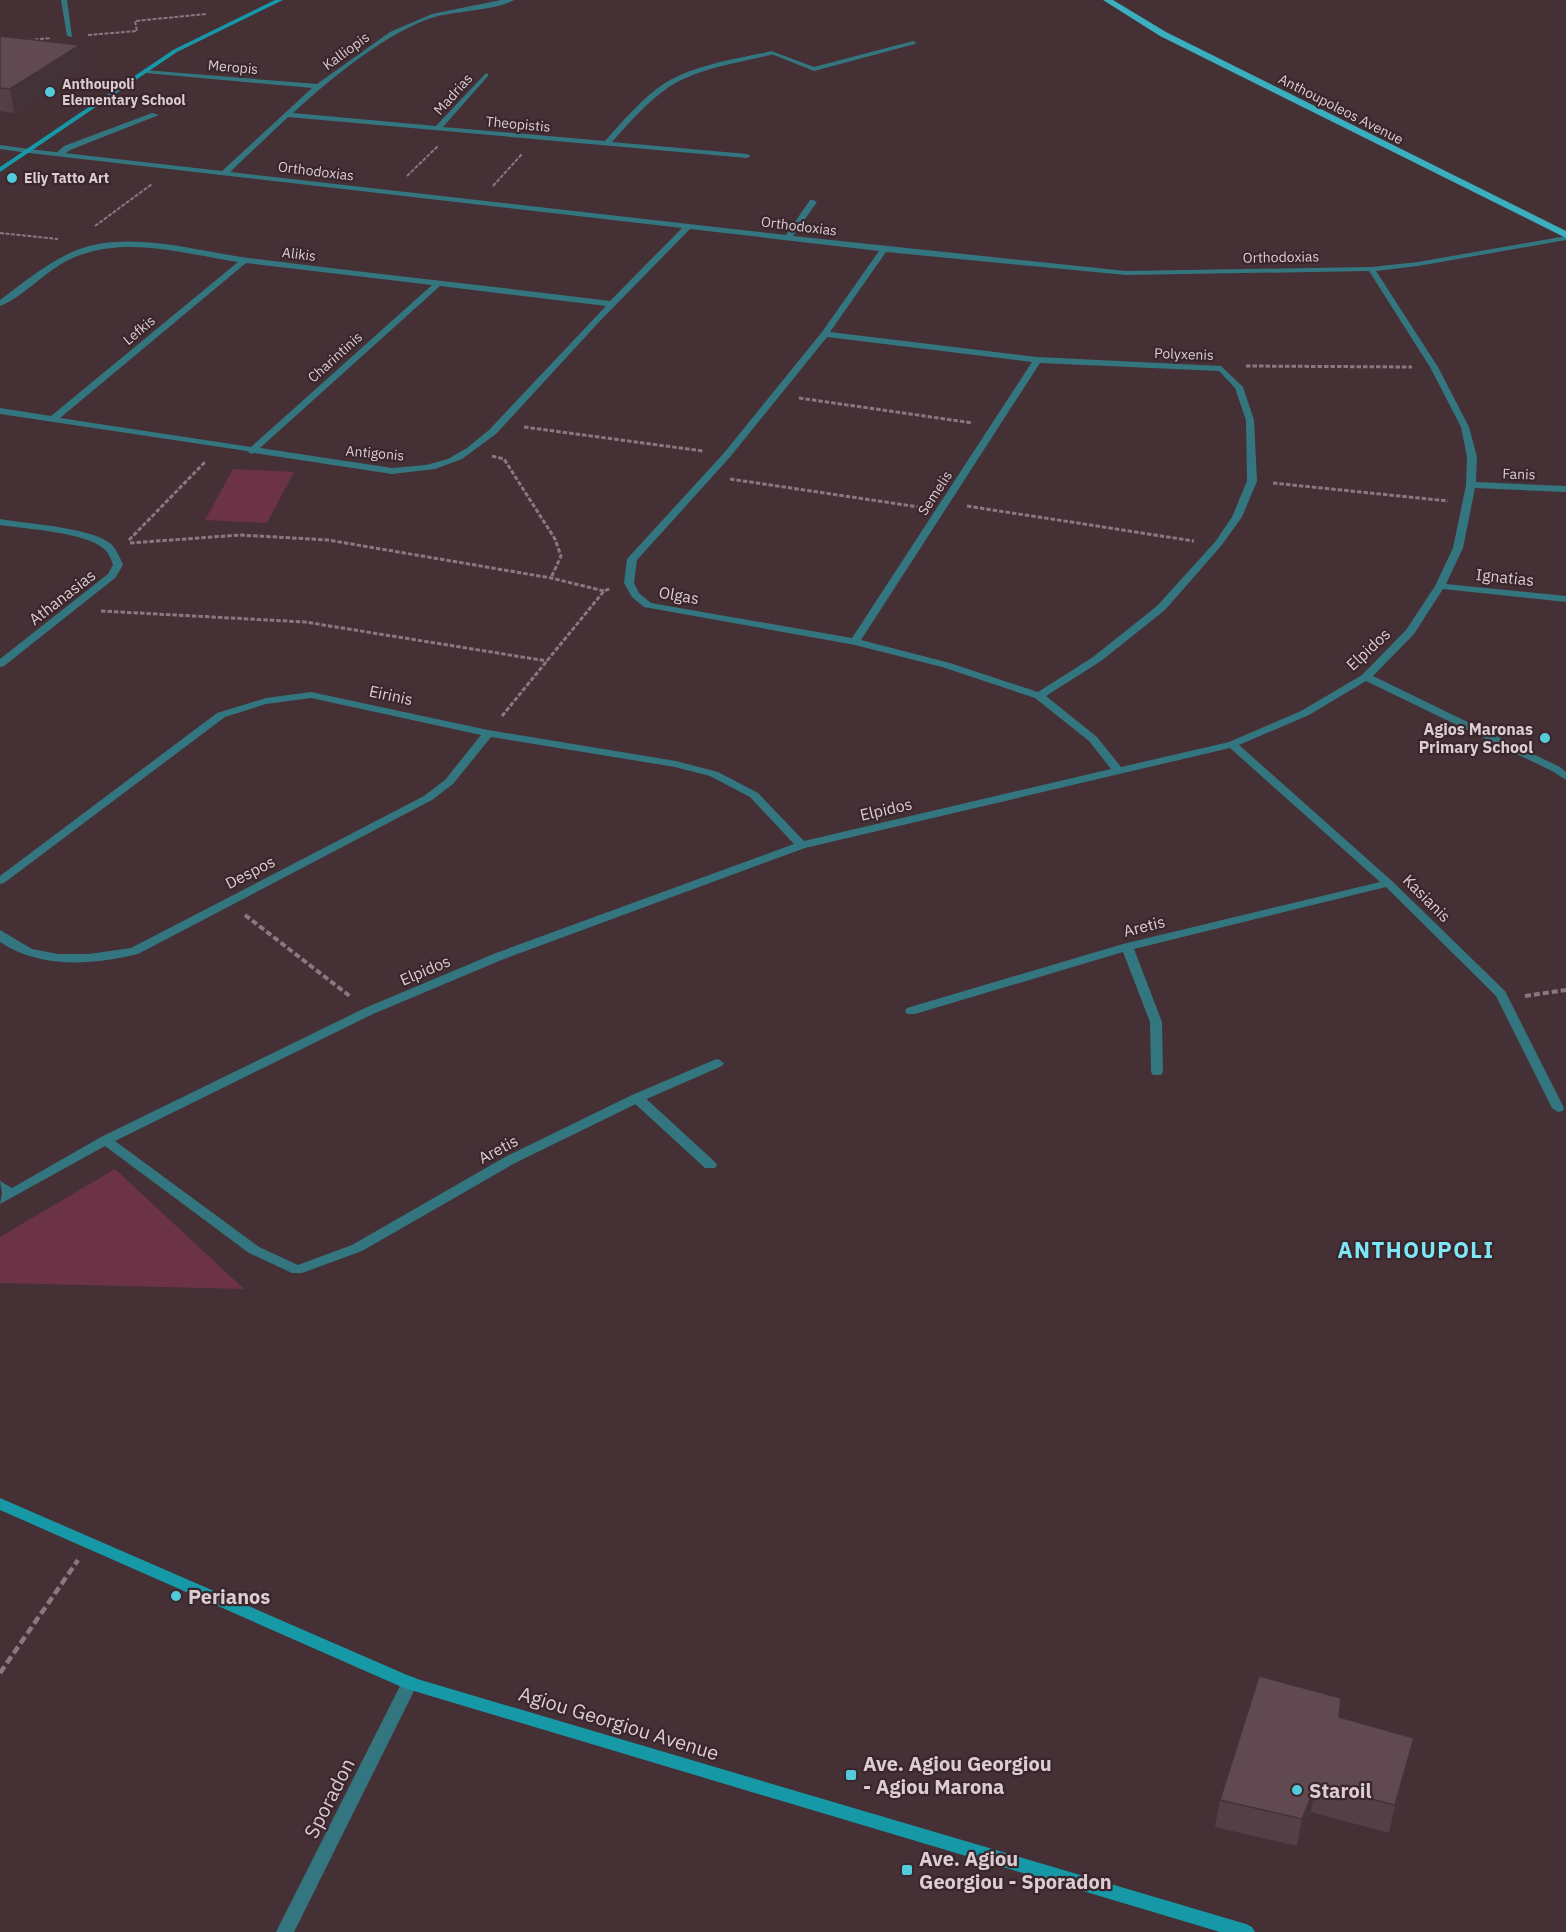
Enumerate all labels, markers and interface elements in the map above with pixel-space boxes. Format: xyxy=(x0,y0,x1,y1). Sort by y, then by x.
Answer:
street label: Kalliopis xyxy=(319,28,373,74)
street label: Meropis xyxy=(207,56,259,78)
street label: Madrias xyxy=(430,69,477,119)
street label: Anthoupoleos Avenue xyxy=(1276,70,1407,148)
place label: Anthoupoli Elementary School xyxy=(62,75,186,109)
marker: Anthoupoli Elementary School xyxy=(43,85,57,99)
street label: Theopistis xyxy=(485,112,551,136)
street label: Orthodoxias xyxy=(277,157,355,185)
place label: Eliy Tatto Art xyxy=(24,169,109,187)
marker: Eliy Tatto Art xyxy=(5,171,19,185)
street label: Orthodoxias xyxy=(760,212,838,240)
street label: Alikis xyxy=(281,243,317,265)
street label: Orthodoxias xyxy=(1243,247,1320,267)
street label: Lefkis xyxy=(119,311,159,349)
street label: Charintinis xyxy=(304,328,366,386)
street label: Polyxenis xyxy=(1154,344,1214,364)
street label: Antigonis xyxy=(345,441,405,465)
street label: Fanis xyxy=(1502,464,1536,484)
street label: Semelis xyxy=(914,467,956,519)
street label: Ignatias xyxy=(1475,564,1535,590)
street label: Athanasias xyxy=(25,565,99,629)
street label: Olgas xyxy=(657,582,701,608)
street label: Elpidos xyxy=(1342,624,1394,674)
street label: Eirinis xyxy=(367,681,415,709)
place label: Agios Maronas Primary School xyxy=(1419,719,1533,757)
marker: Agios Maronas Primary School xyxy=(1538,731,1552,745)
street label: Elpidos xyxy=(858,793,914,825)
street label: Despos xyxy=(222,851,278,893)
street label: Kasianis xyxy=(1399,870,1455,926)
street label: Aretis xyxy=(1121,911,1167,941)
street label: Elpidos xyxy=(397,950,453,990)
street label: Aretis xyxy=(475,1130,521,1168)
district label: ANTHOUPOLI xyxy=(1337,1235,1495,1264)
place label: Perianos xyxy=(188,1583,270,1610)
marker: Perianos xyxy=(169,1589,183,1603)
street label: Agiou Georgiou Avenue xyxy=(515,1680,723,1766)
place label: Ave. Agiou Georgiou - Agiou Marona xyxy=(863,1750,1052,1800)
street label: Sporadon xyxy=(297,1753,361,1843)
marker: Ave. Agiou Georgiou - Agiou Marona xyxy=(844,1768,858,1782)
place label: Staroil xyxy=(1309,1777,1371,1804)
marker: Staroil xyxy=(1290,1783,1304,1797)
place label: Ave. Agiou Georgiou - Sporadon xyxy=(919,1845,1112,1895)
marker: Ave. Agiou Georgiou - Sporadon xyxy=(900,1863,914,1877)

